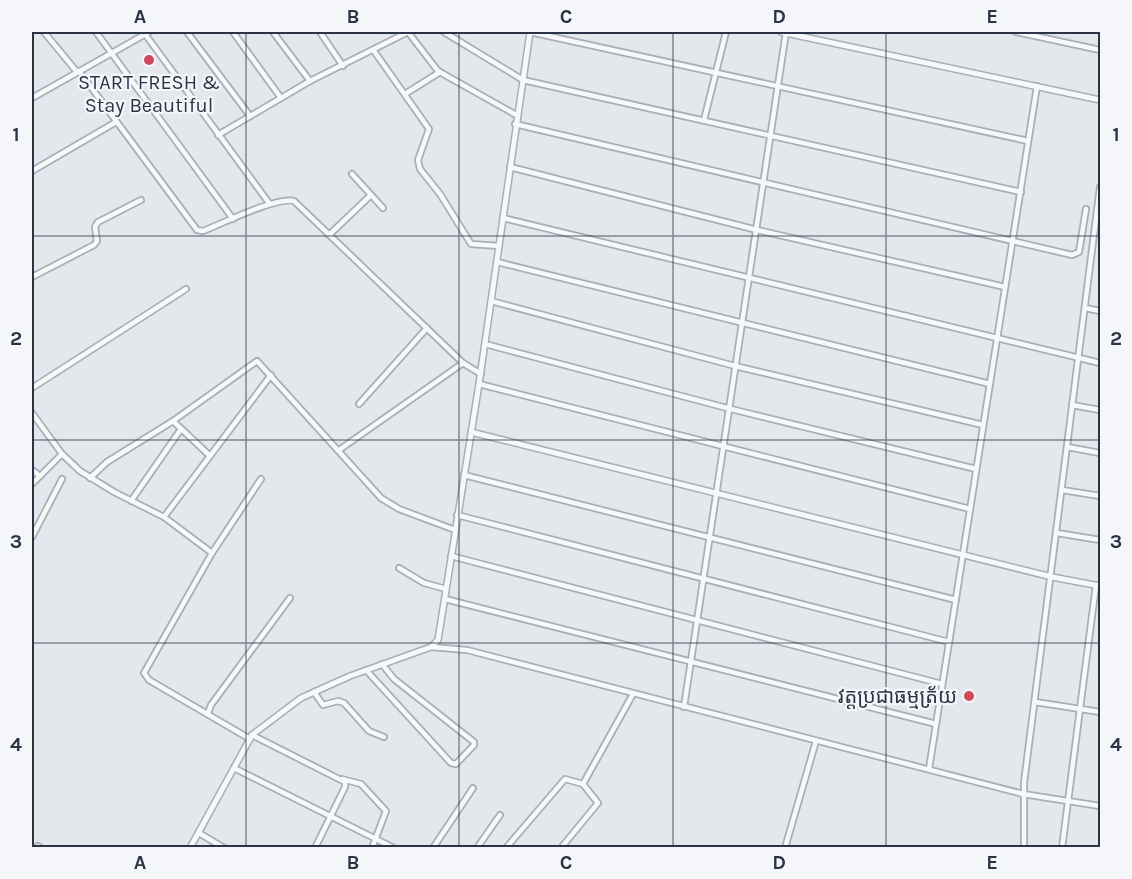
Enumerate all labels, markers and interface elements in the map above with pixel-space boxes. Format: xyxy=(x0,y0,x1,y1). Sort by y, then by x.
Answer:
text: A xyxy=(134,5,147,28)
text: B xyxy=(347,5,359,28)
text: C xyxy=(560,5,572,28)
text: D xyxy=(772,5,786,28)
text: E xyxy=(986,5,998,28)
marker: START FRESH & Stay Beautiful xyxy=(142,53,156,67)
place label: START FRESH & Stay Beautiful xyxy=(78,71,220,117)
text: 1 xyxy=(12,123,20,146)
text: 1 xyxy=(1112,123,1120,146)
text: 2 xyxy=(10,327,22,350)
text: 2 xyxy=(1110,327,1122,350)
text: 3 xyxy=(10,530,22,553)
text: 3 xyxy=(1110,530,1122,553)
place label: វត្តប្រជាធម្មត្រ័យ xyxy=(838,685,957,709)
marker: វត្តប្រជាធម្មត្រ័យ xyxy=(962,689,976,703)
text: 4 xyxy=(10,733,22,756)
text: 4 xyxy=(1110,733,1122,756)
text: A xyxy=(134,851,147,874)
text: B xyxy=(347,851,359,874)
text: C xyxy=(560,851,572,874)
text: D xyxy=(772,851,786,874)
text: E xyxy=(986,851,998,874)

